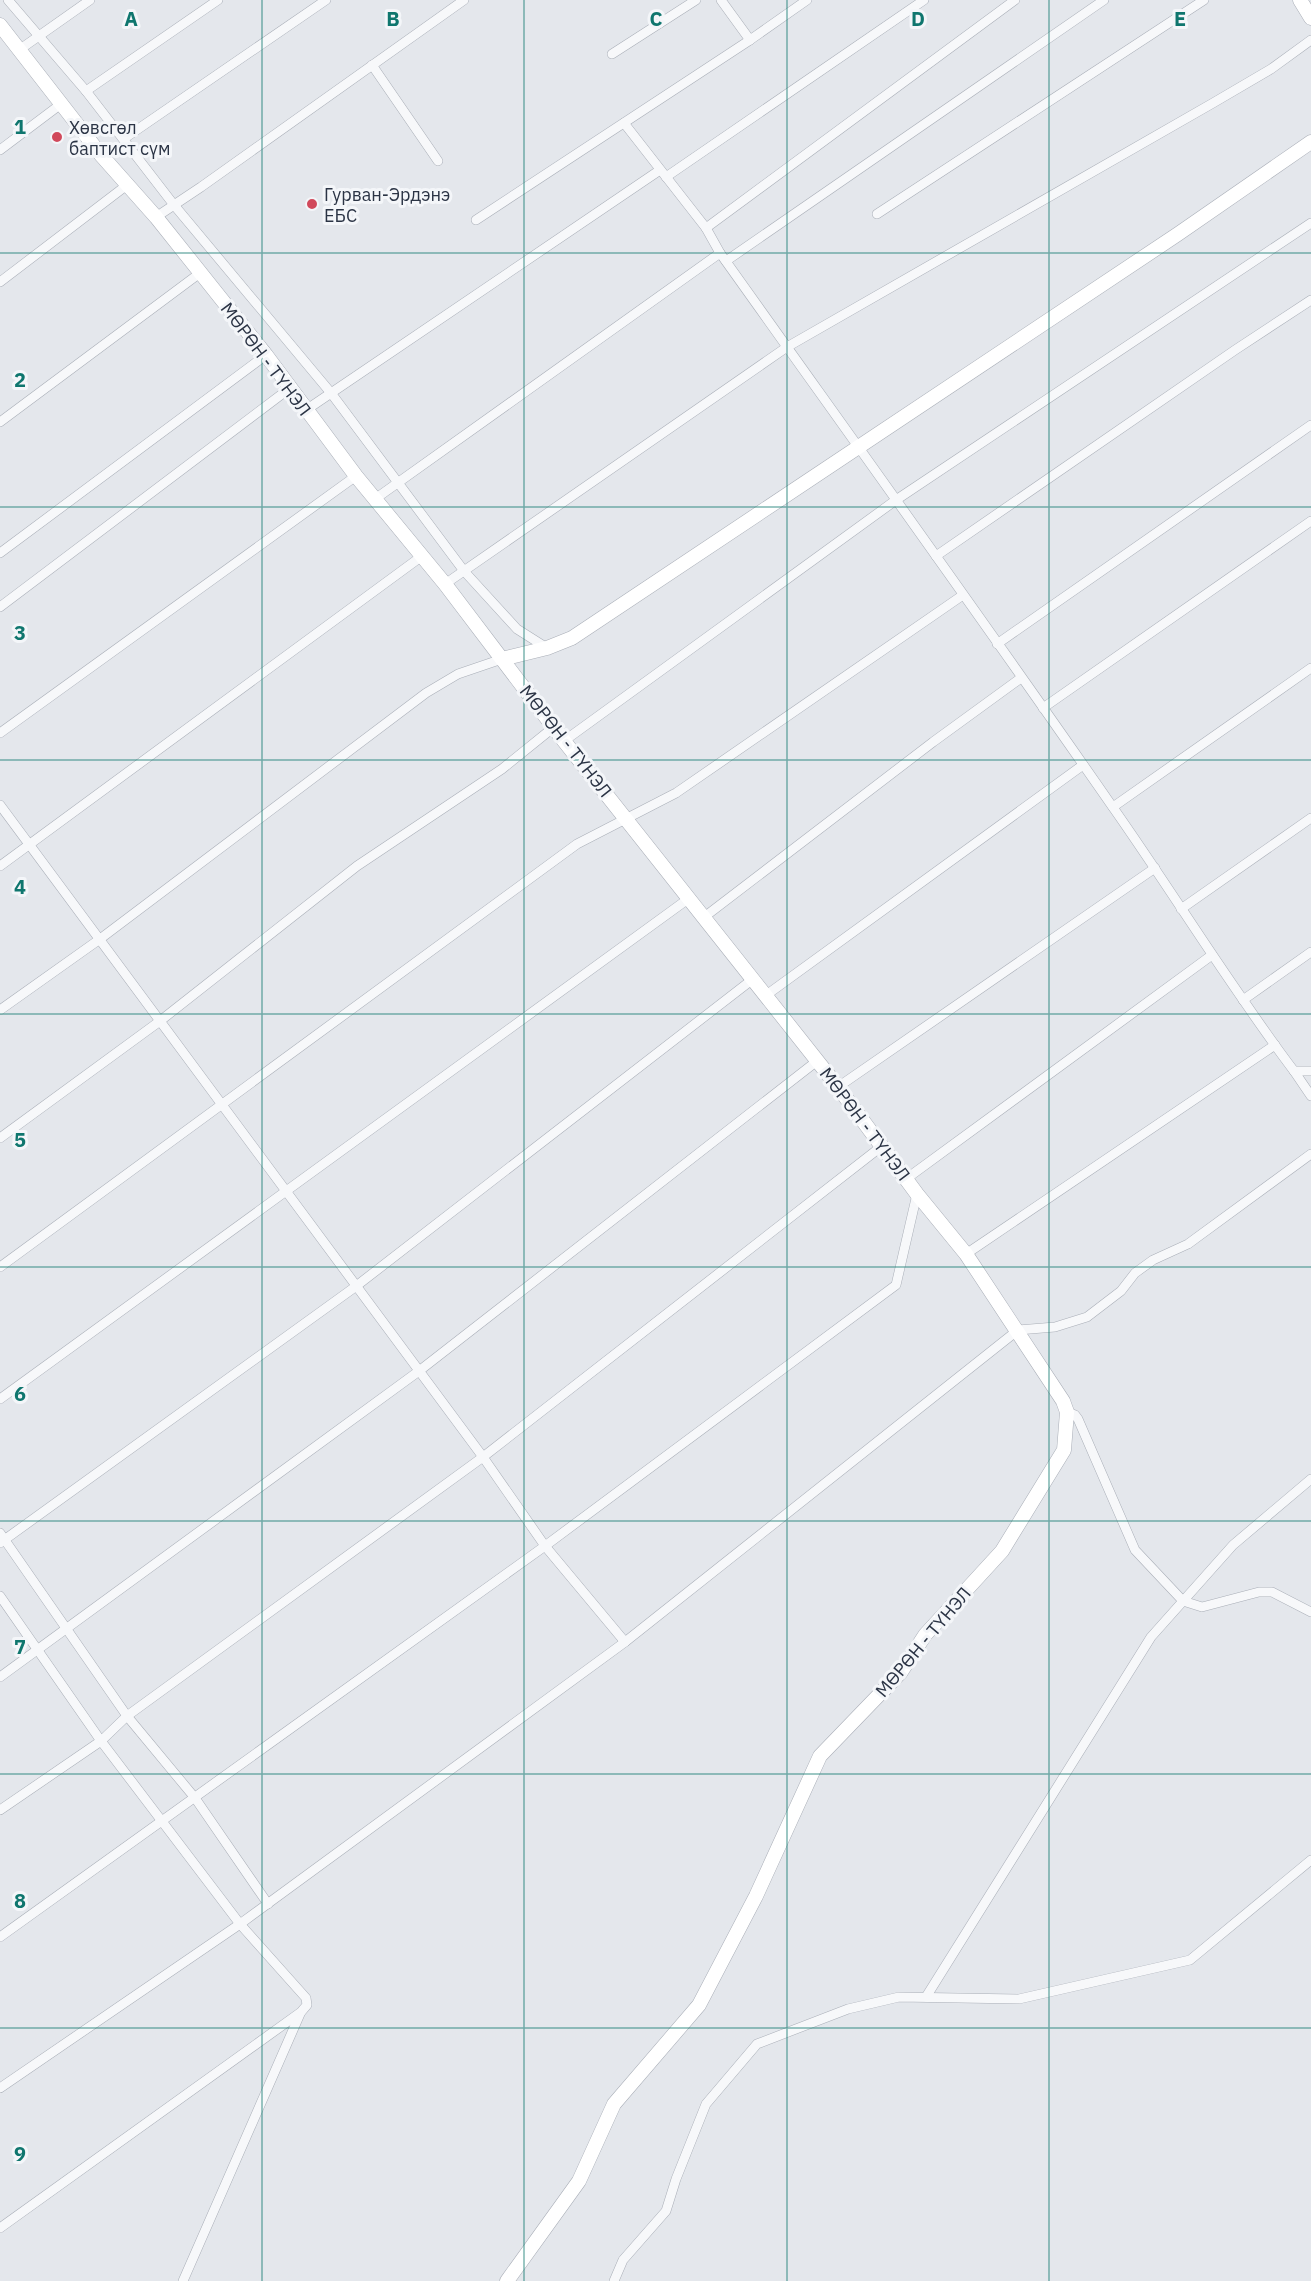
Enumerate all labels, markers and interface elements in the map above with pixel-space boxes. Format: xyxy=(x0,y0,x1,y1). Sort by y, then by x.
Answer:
text: A xyxy=(124,5,138,32)
text: B xyxy=(386,5,400,32)
text: C xyxy=(649,5,663,32)
text: D xyxy=(911,5,925,32)
text: E xyxy=(1174,5,1186,32)
text: 1 xyxy=(14,113,26,140)
place label: Хөвсгөл баптист сүм xyxy=(69,116,170,160)
marker: Хөвсгөл баптист сүм xyxy=(50,130,64,144)
place label: Гурван-Эрдэнэ ЕБС xyxy=(324,183,450,227)
marker: Гурван-Эрдэнэ ЕБС xyxy=(305,197,319,211)
street label: МӨРӨН - ТҮНЭЛ xyxy=(216,298,316,420)
text: 2 xyxy=(14,366,26,393)
text: 3 xyxy=(14,619,26,646)
street label: МӨРӨН - ТҮНЭЛ xyxy=(515,680,617,802)
text: 4 xyxy=(14,873,26,900)
street label: МӨРӨН - ТҮНЭЛ xyxy=(815,1063,915,1185)
text: 5 xyxy=(14,1126,26,1153)
text: 6 xyxy=(14,1380,26,1407)
street label: МӨРӨН - ТҮНЭЛ xyxy=(870,1582,976,1702)
text: 7 xyxy=(14,1633,26,1660)
text: 8 xyxy=(14,1887,26,1914)
text: 9 xyxy=(14,2140,26,2167)

